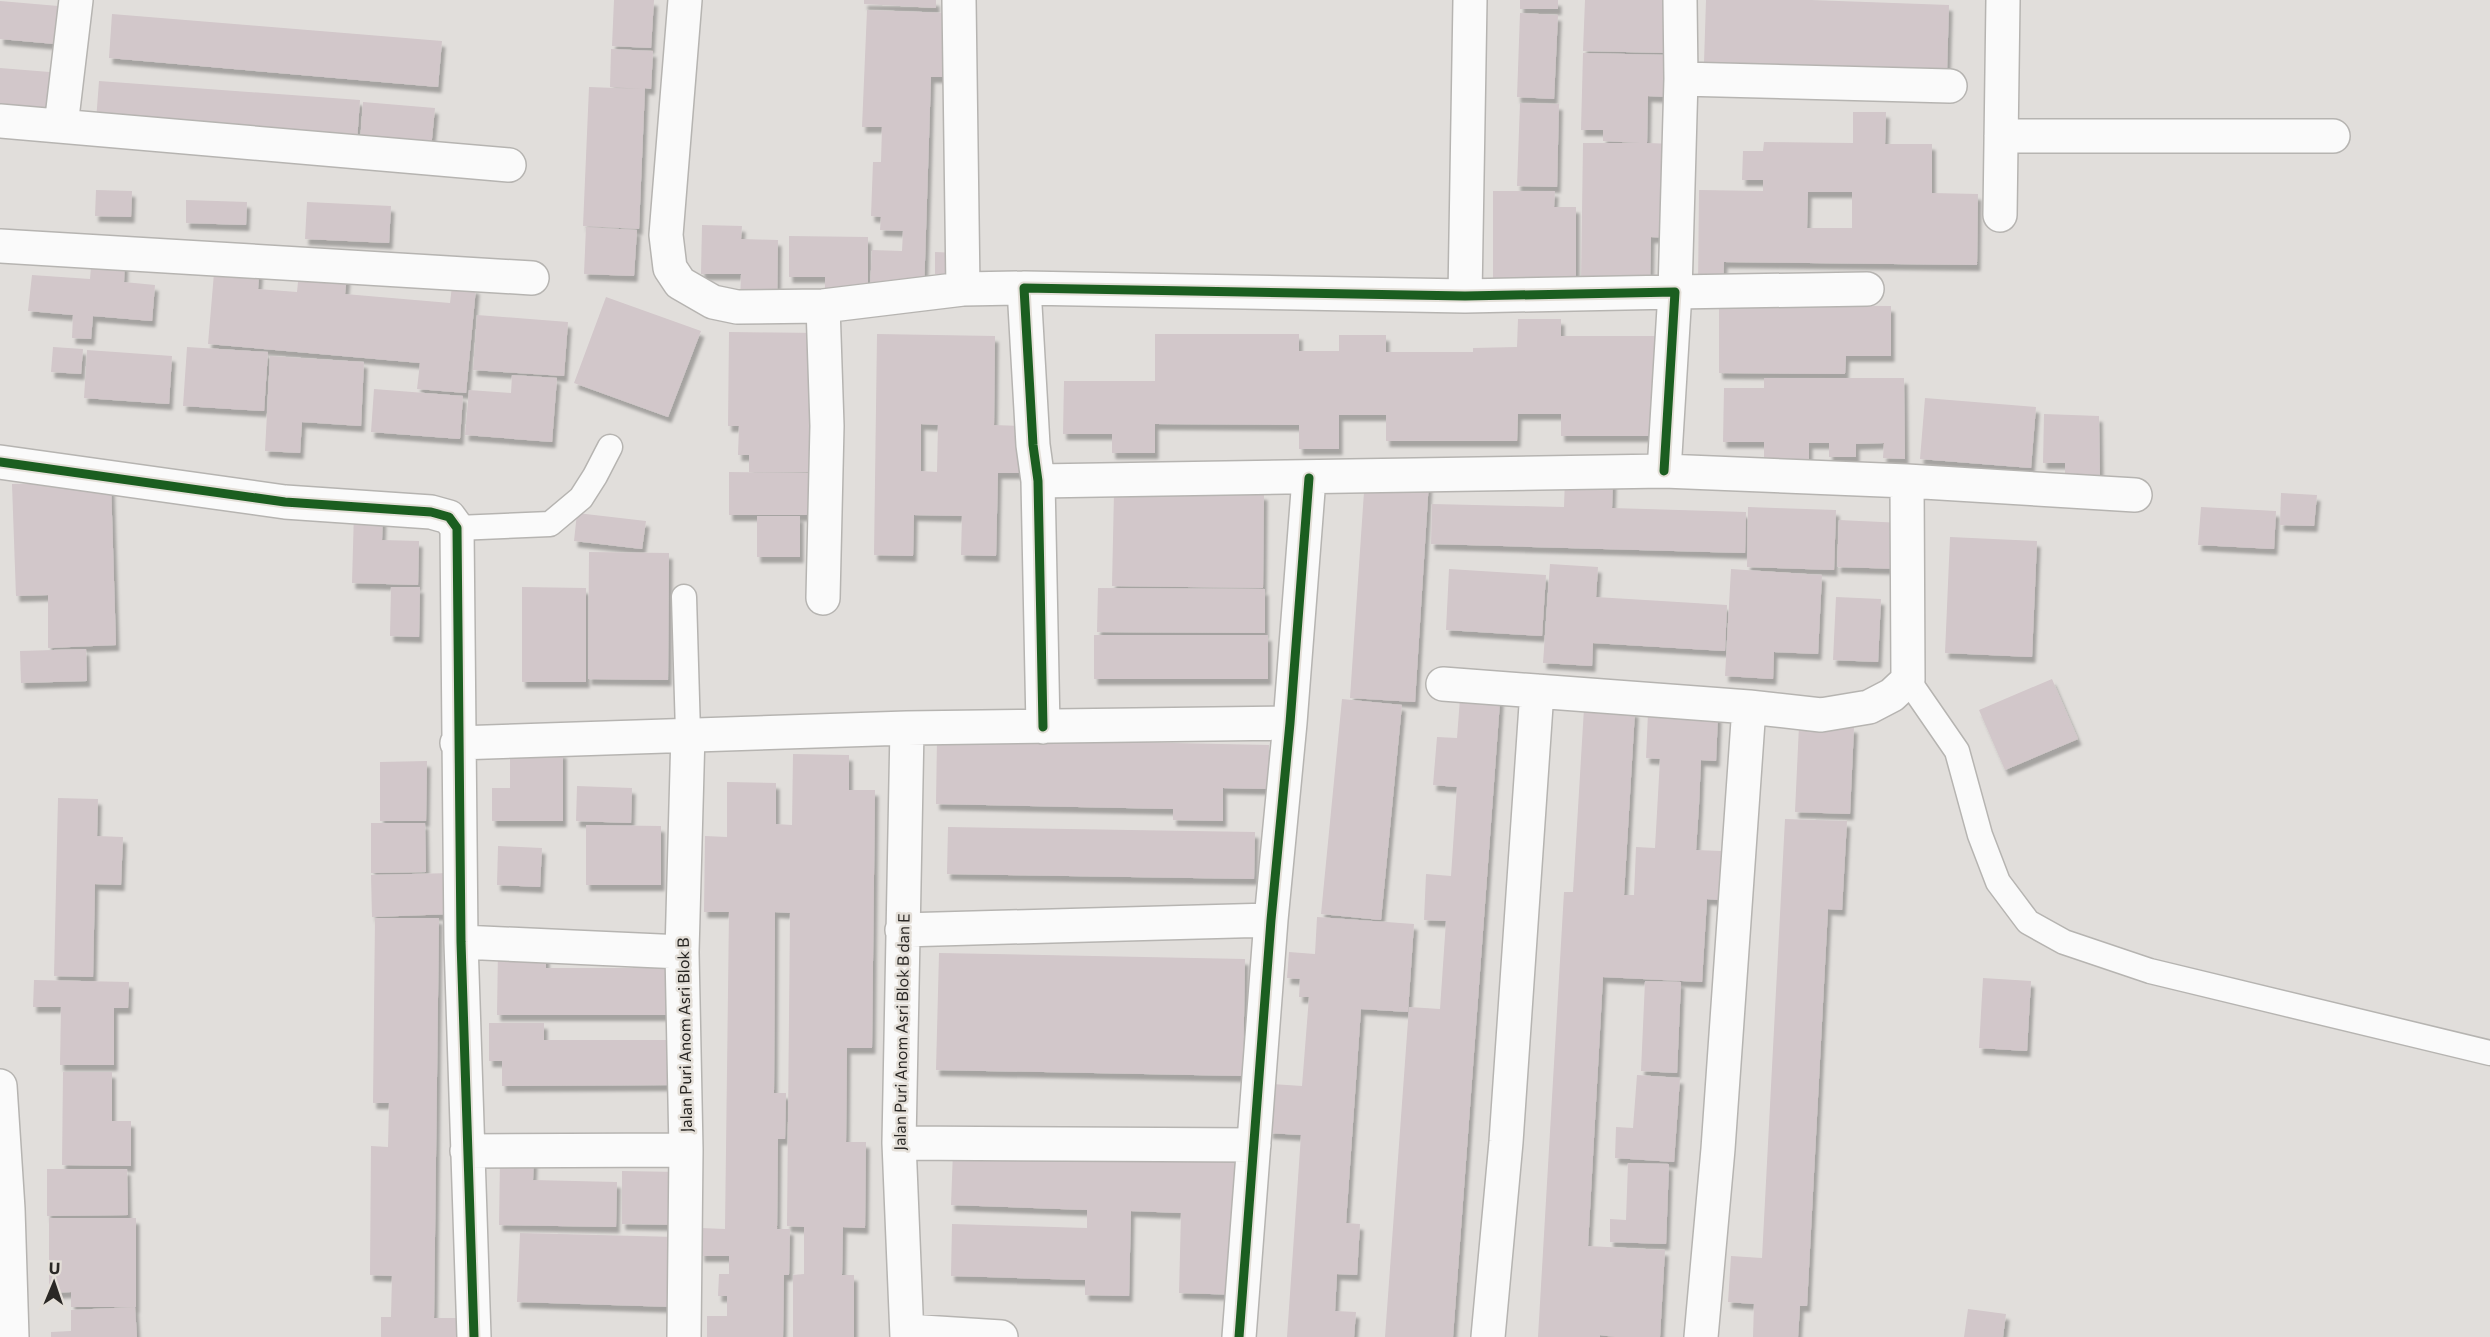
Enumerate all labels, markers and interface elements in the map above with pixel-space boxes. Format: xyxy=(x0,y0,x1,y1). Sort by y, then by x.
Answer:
street label: Jalan Puri Anom Asri Blok B dan E xyxy=(889,913,913,1151)
street label: Jalan Puri Anom Asri Blok B xyxy=(673,937,695,1133)
north arrow xyxy=(24,1253,84,1313)
text: U xyxy=(48,1258,61,1277)

